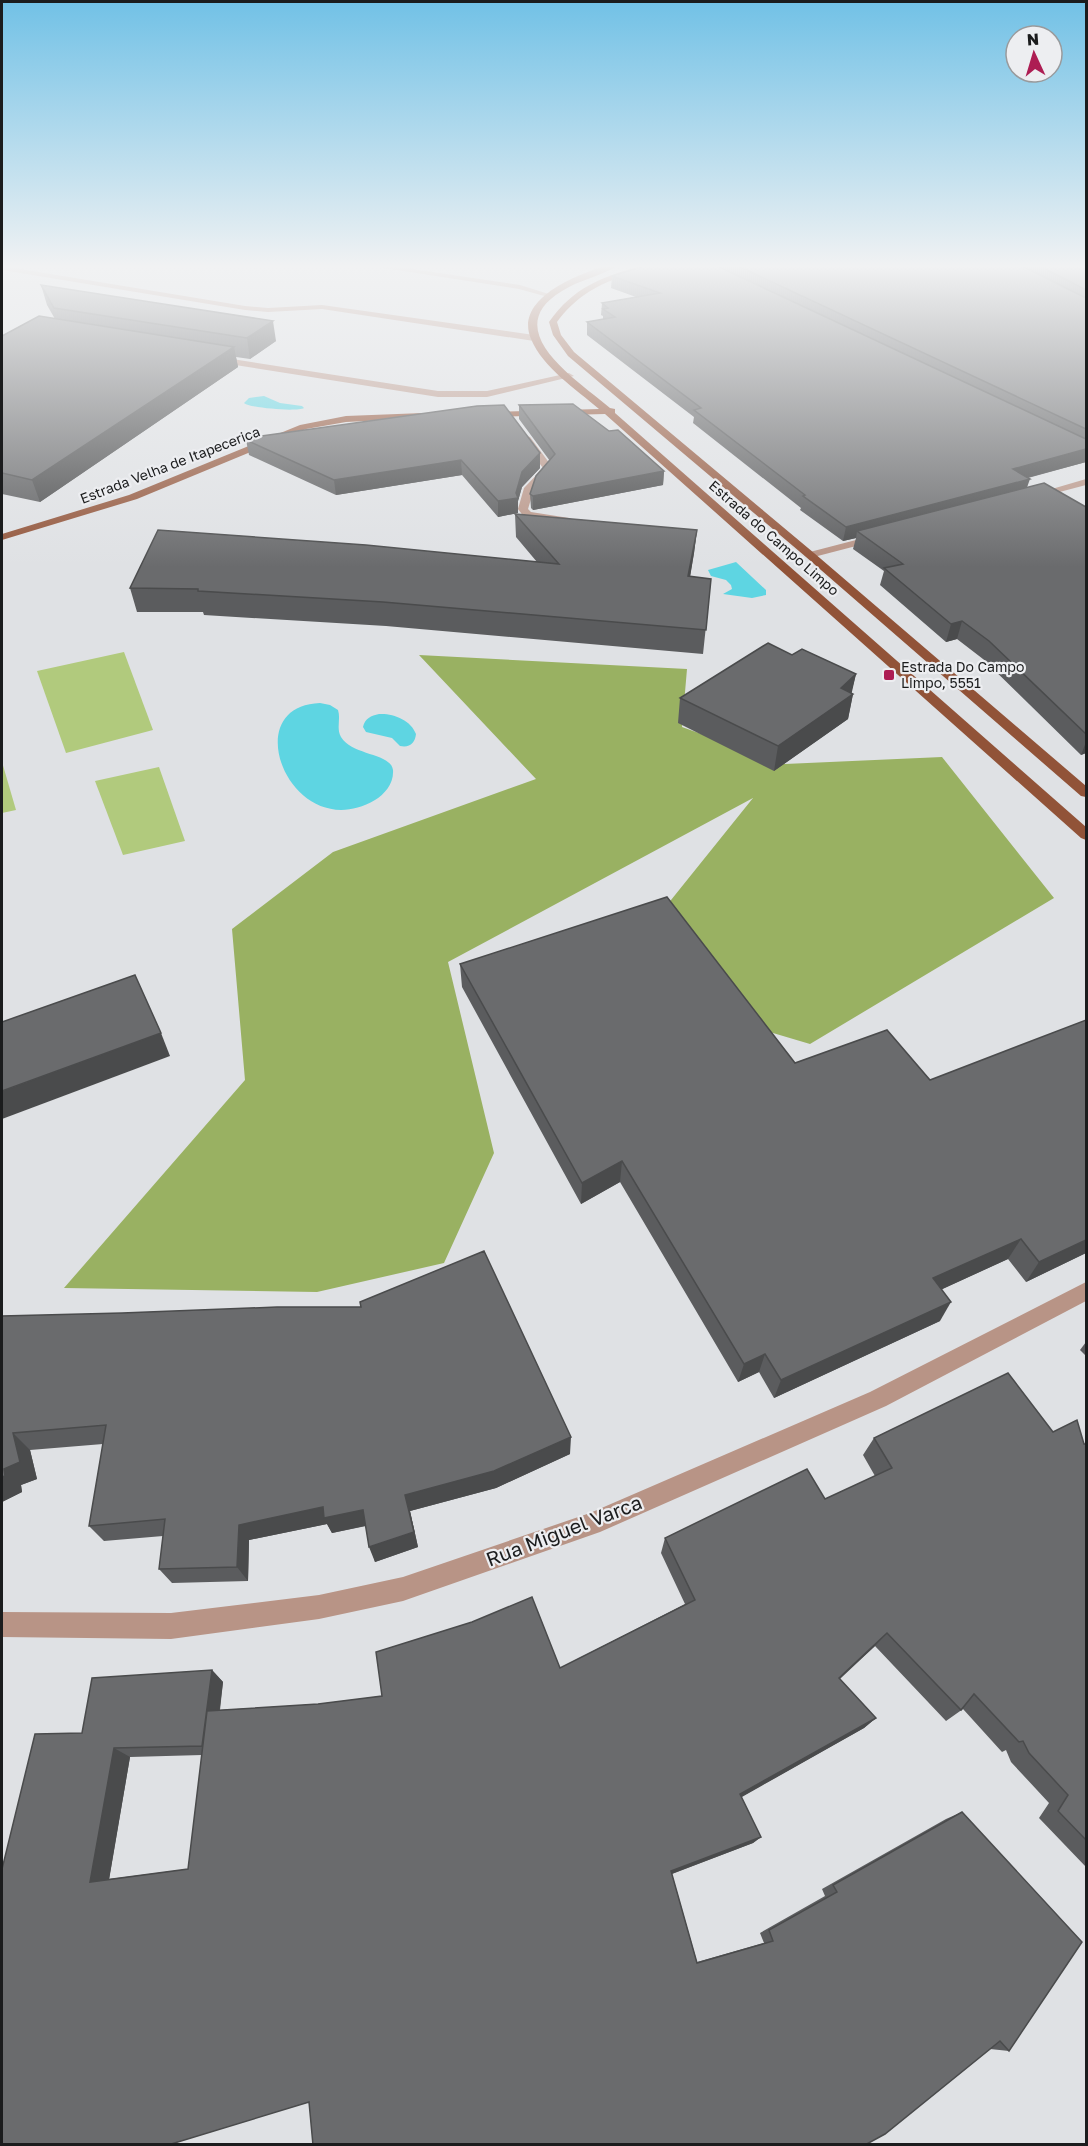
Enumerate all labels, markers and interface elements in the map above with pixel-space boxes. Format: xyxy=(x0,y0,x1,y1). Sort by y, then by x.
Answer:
north arrow xyxy=(1004,24,1064,84)
text: N xyxy=(1026,29,1040,49)
street label: Estrada Velha de Itapecerica xyxy=(77,422,262,507)
street label: Estrada do Campo Limpo xyxy=(706,476,843,599)
place label: Estrada Do Campo Limpo, 5551 xyxy=(901,658,1024,691)
marker: Estrada Do Campo Limpo, 5551 xyxy=(882,668,896,682)
street label: Rua Miguel Varca xyxy=(482,1489,645,1571)

